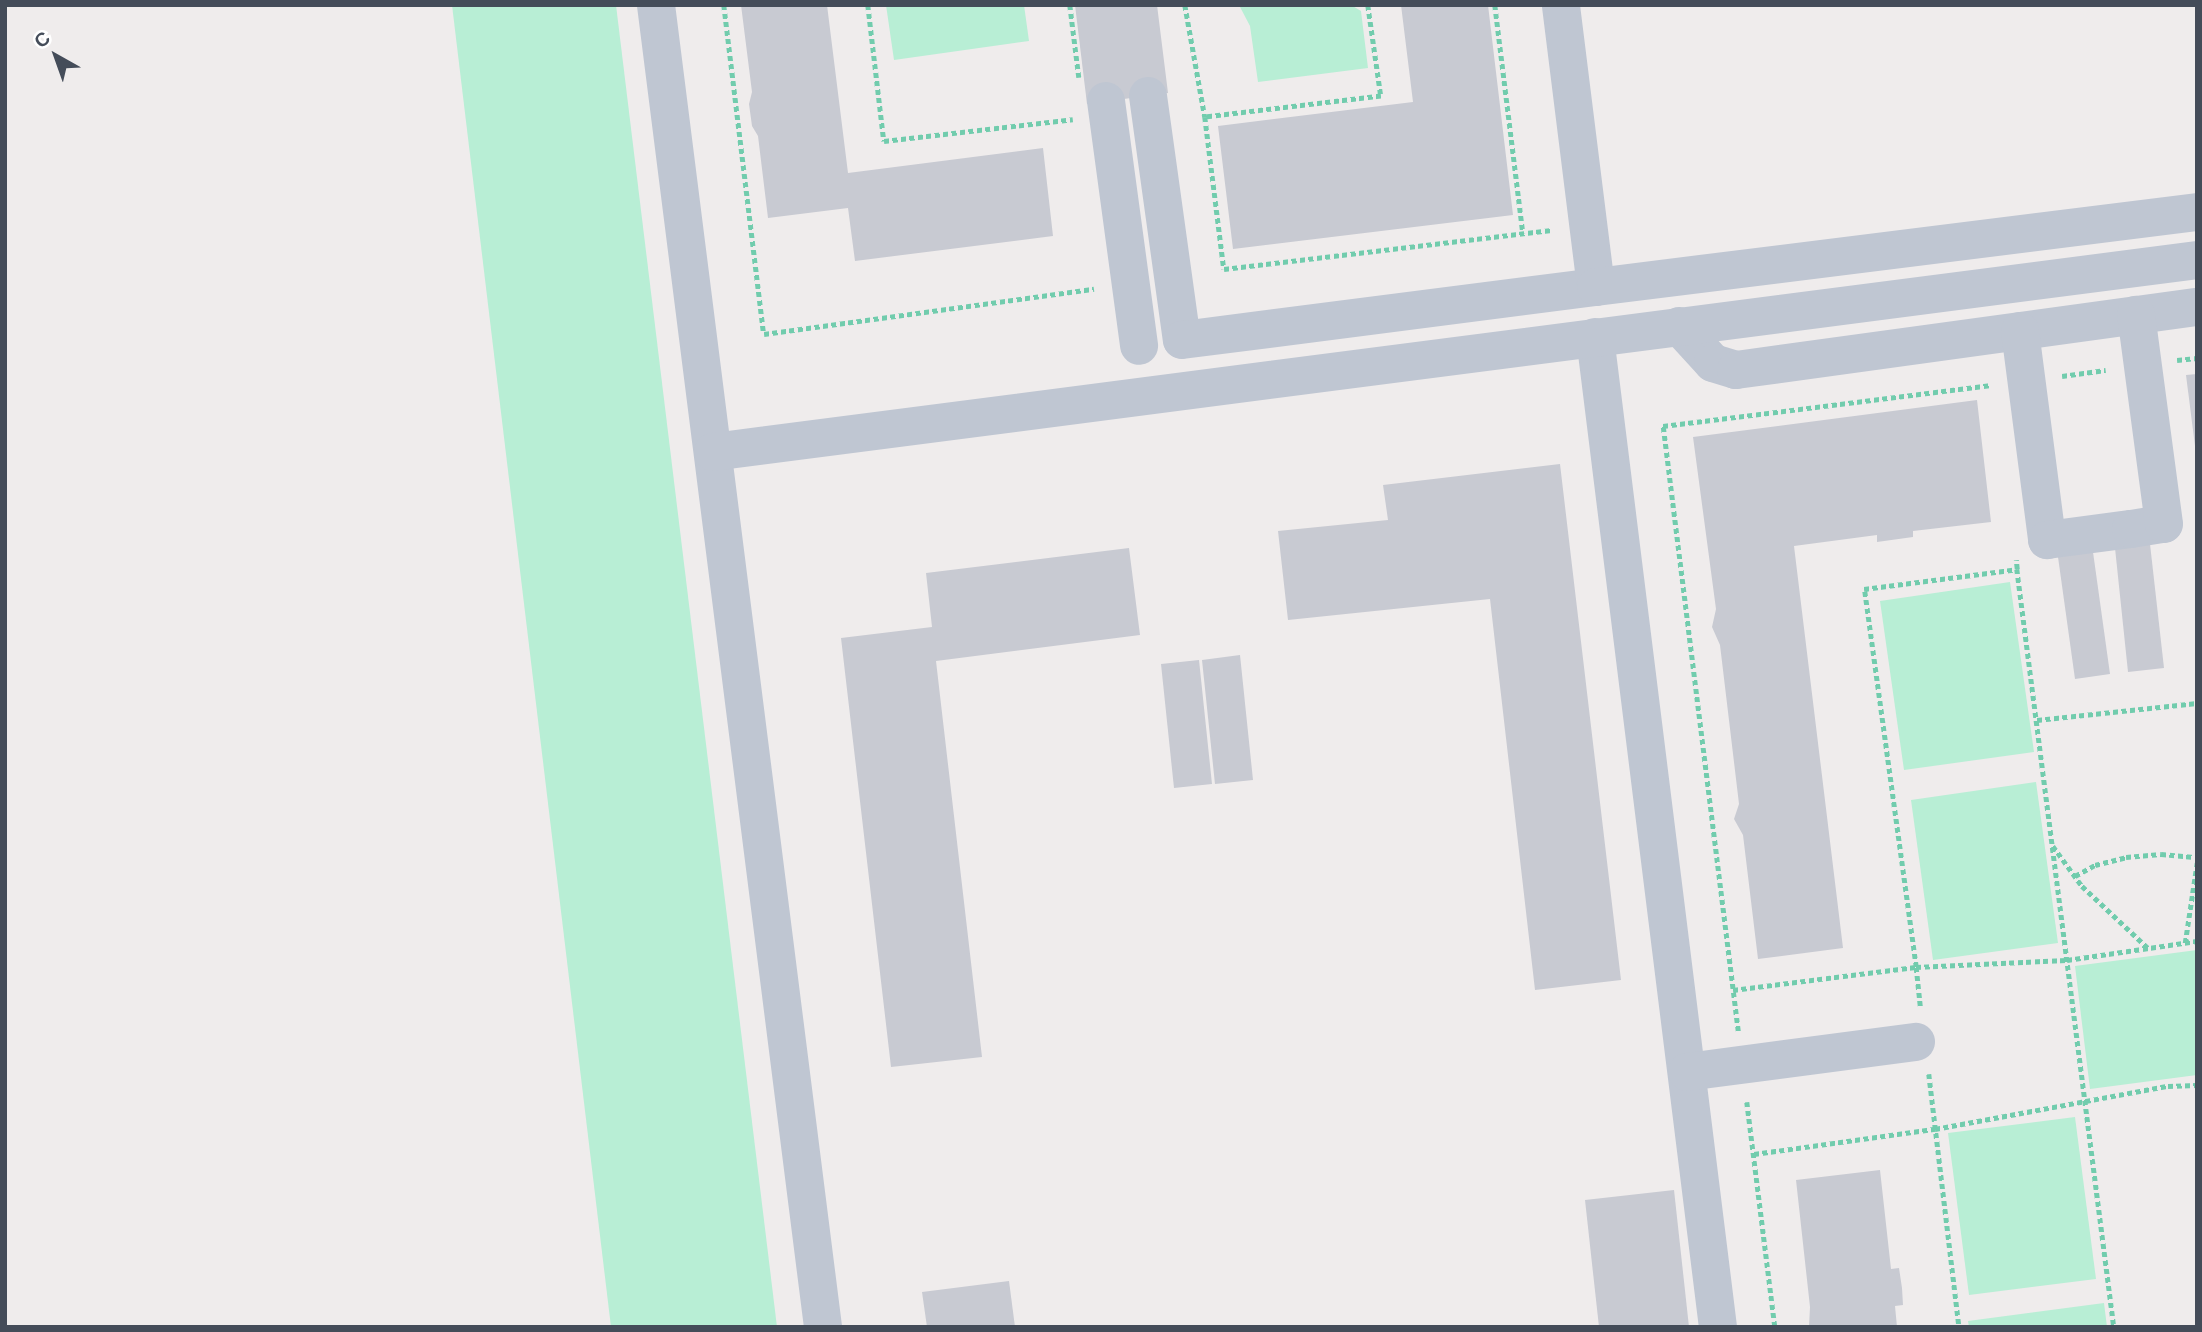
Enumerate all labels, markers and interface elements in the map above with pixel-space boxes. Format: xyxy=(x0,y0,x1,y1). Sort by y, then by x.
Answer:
north arrow xyxy=(21,21,91,91)
text: С xyxy=(30,27,54,52)

